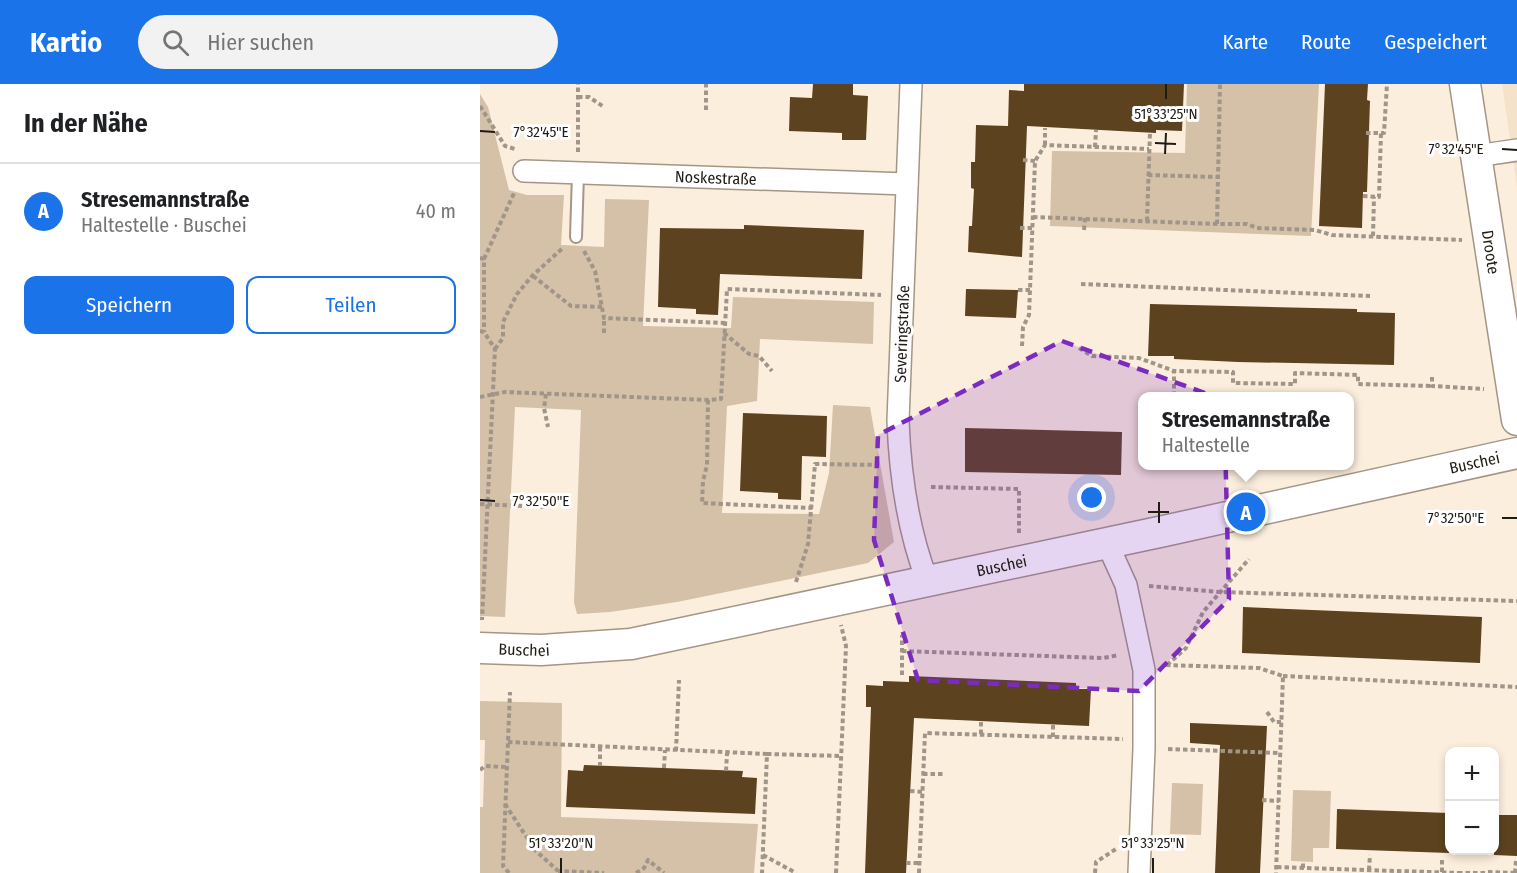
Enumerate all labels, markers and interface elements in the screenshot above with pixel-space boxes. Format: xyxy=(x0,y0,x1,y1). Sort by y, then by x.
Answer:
search box xyxy=(138,15,558,69)
text: Kartio xyxy=(30,26,102,59)
icon: search xyxy=(159,26,192,59)
text: Hier suchen xyxy=(207,29,314,56)
text: Karte xyxy=(1223,29,1268,55)
text: Route xyxy=(1301,29,1351,55)
text: Gespeichert xyxy=(1384,29,1487,55)
text: 51°33'25"N xyxy=(1134,105,1198,123)
text: In der Nähe xyxy=(24,108,148,139)
text: 7°32'45"E xyxy=(513,123,569,141)
text: 7°32'45"E xyxy=(1428,140,1484,158)
street label: Noskestraße xyxy=(675,167,757,188)
text: Stresemannstraße xyxy=(81,186,249,213)
text: A xyxy=(38,199,49,223)
text: 40 m xyxy=(416,199,456,223)
text: Haltestelle · Buschei xyxy=(81,213,247,237)
street label: Droote xyxy=(1478,229,1504,275)
button: Speichern xyxy=(24,276,234,334)
button: Teilen xyxy=(246,276,456,334)
street label: Severingstraße xyxy=(891,285,913,383)
popup xyxy=(1138,392,1354,470)
text: Stresemannstraße xyxy=(1162,406,1330,433)
text: Haltestelle xyxy=(1162,433,1250,457)
street label: Buschei xyxy=(1447,448,1501,477)
your location xyxy=(1077,483,1106,512)
pin: A xyxy=(1226,490,1266,534)
text: 7°32'50"E xyxy=(513,492,569,510)
text: 7°32'50"E xyxy=(1428,509,1484,527)
street label: Buschei xyxy=(975,551,1029,580)
street label: Buschei xyxy=(498,639,550,660)
map controls xyxy=(1445,747,1499,855)
button: + xyxy=(1445,747,1499,801)
button: − xyxy=(1445,801,1499,855)
text: 51°33'20"N xyxy=(529,834,593,852)
text: 51°33'25"N xyxy=(1121,834,1185,852)

